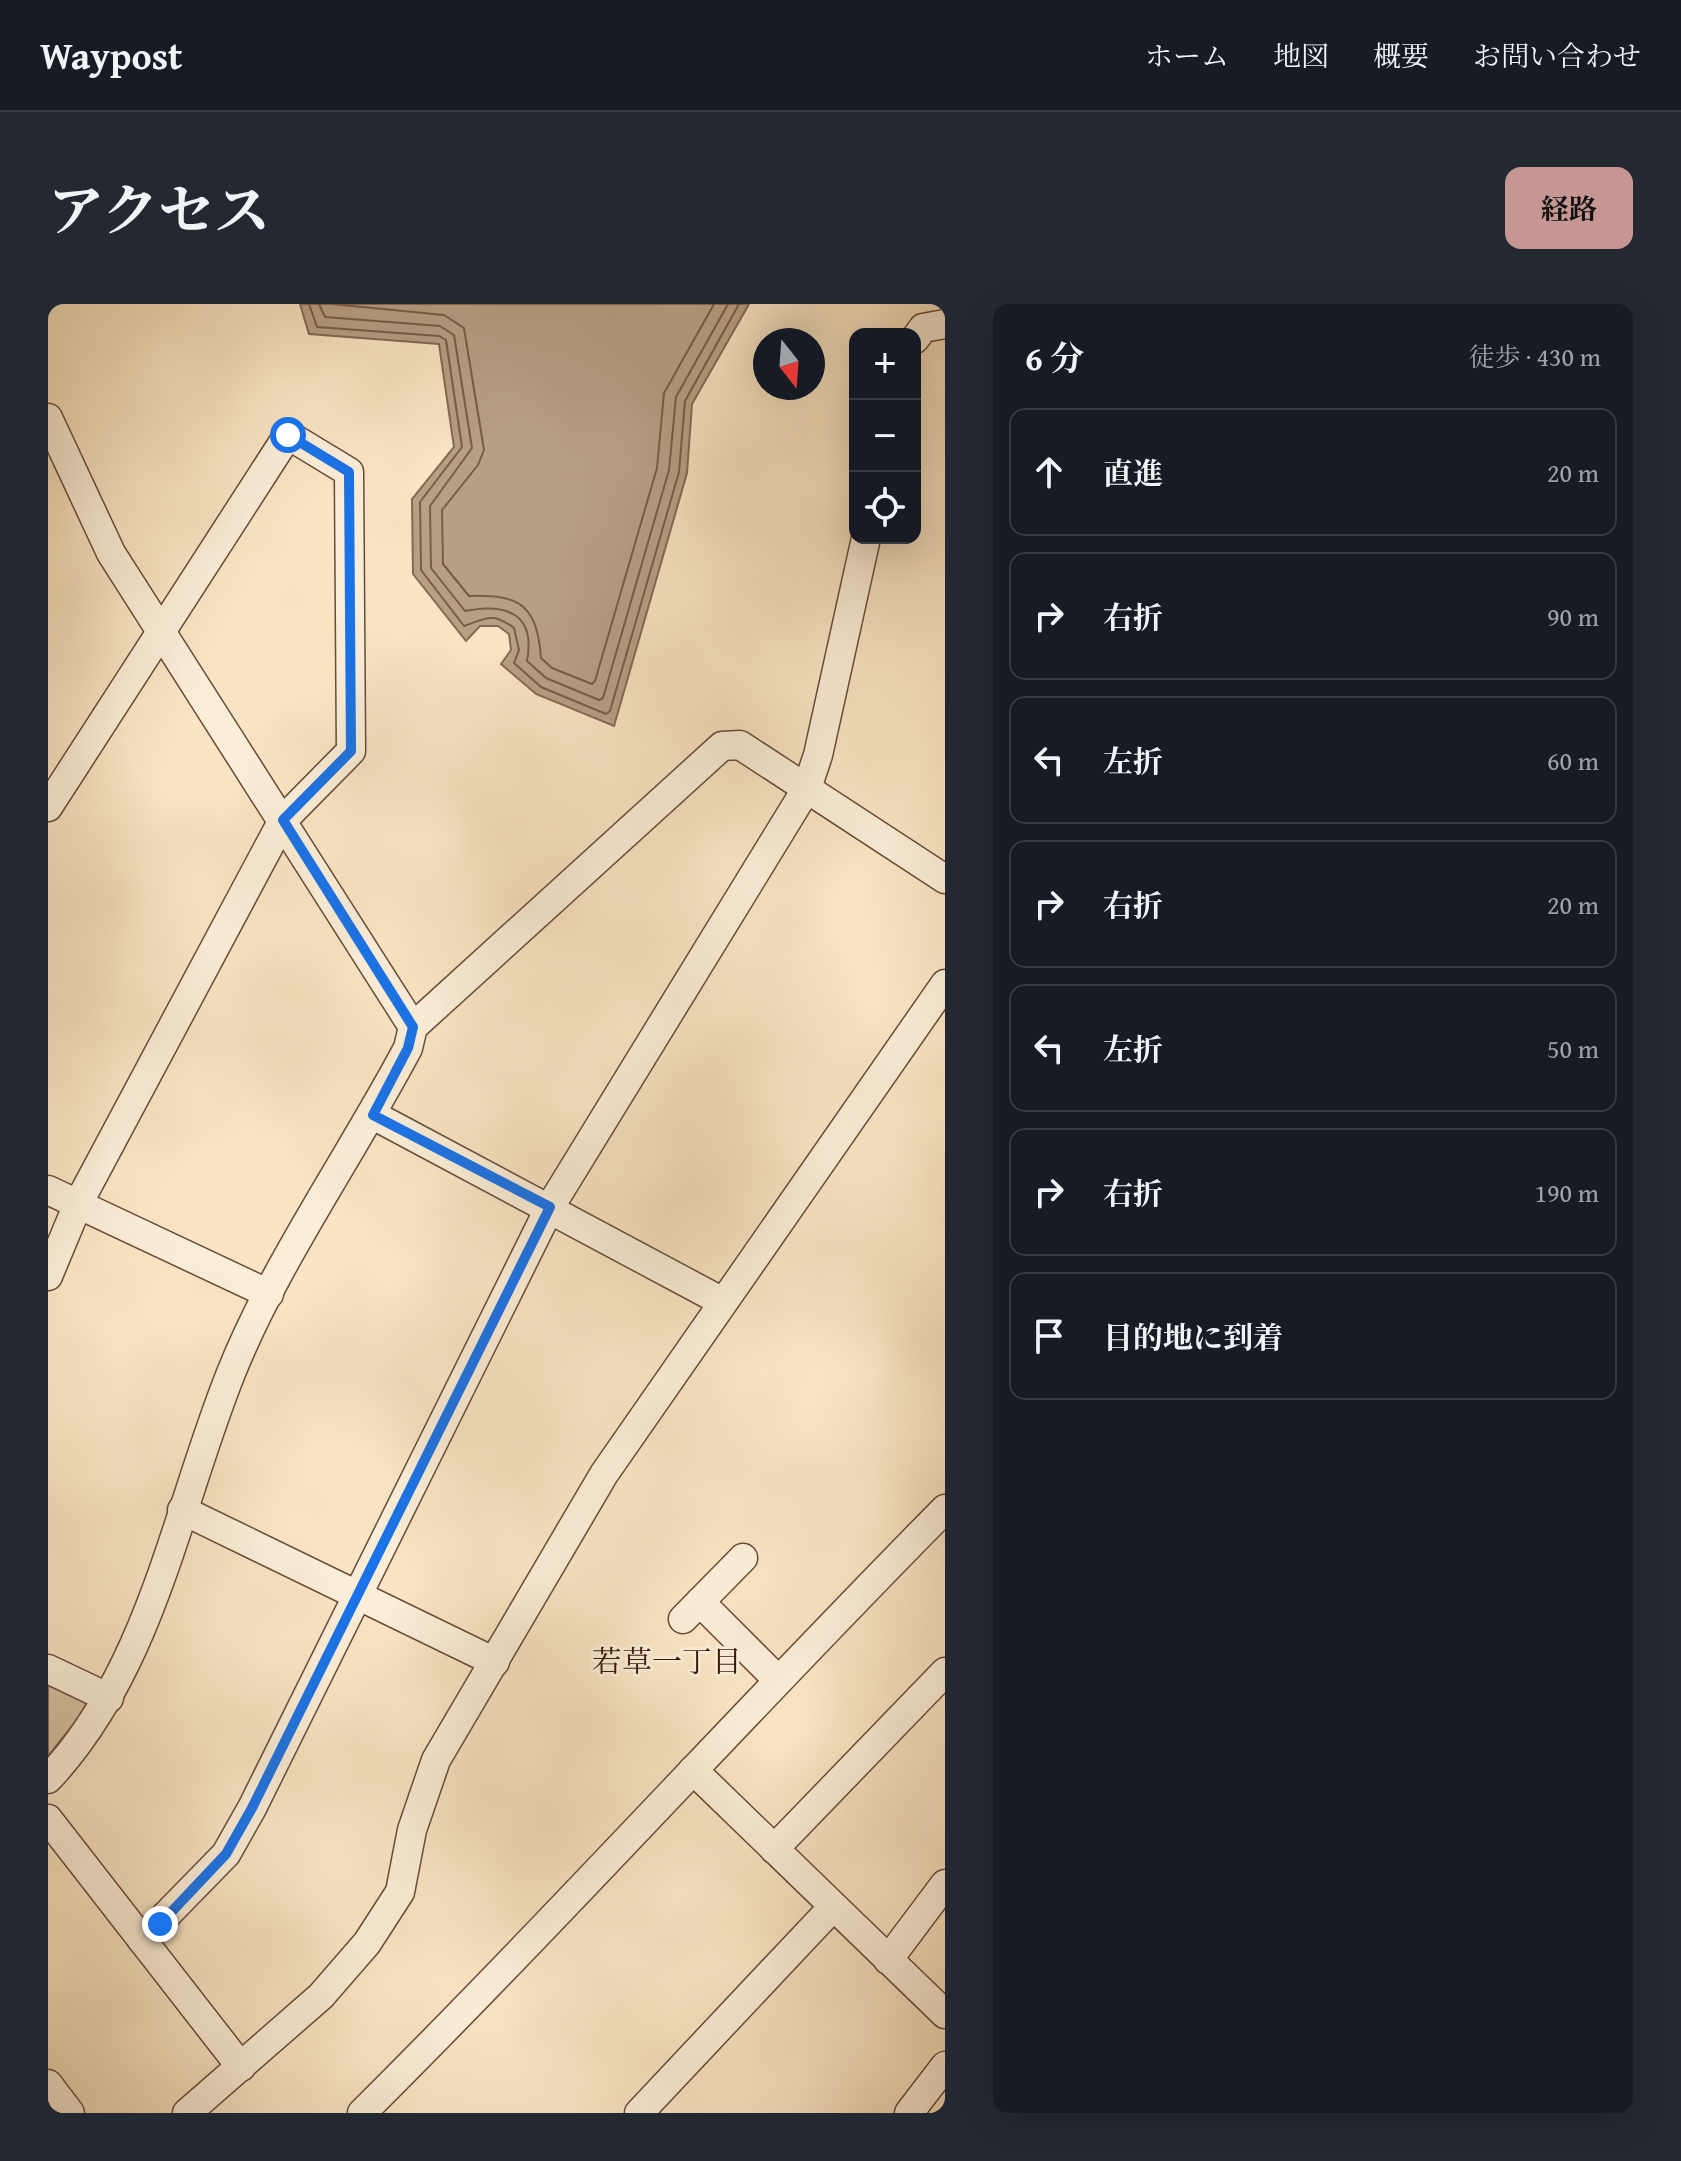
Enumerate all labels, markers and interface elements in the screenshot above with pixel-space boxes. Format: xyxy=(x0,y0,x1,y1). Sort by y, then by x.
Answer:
text: Waypost xyxy=(40,27,182,83)
text: ホーム xyxy=(1145,35,1229,76)
text: 地図 xyxy=(1273,35,1329,76)
text: 概要 xyxy=(1373,35,1429,76)
text: お問い合わせ xyxy=(1473,35,1641,76)
button: 経路 xyxy=(1505,167,1633,249)
text: アクセス xyxy=(48,168,270,251)
north arrow xyxy=(753,328,825,400)
map controls xyxy=(849,328,921,544)
button: + xyxy=(849,328,921,400)
text: 6 分 xyxy=(1025,333,1084,382)
text: 徒歩 · 430 m xyxy=(1469,337,1601,376)
button: − xyxy=(849,400,921,472)
route start xyxy=(270,417,306,453)
icon: ahead xyxy=(1027,450,1071,494)
text: 直進 xyxy=(1103,451,1163,495)
text: 20 m xyxy=(1547,453,1599,492)
button: locate xyxy=(849,472,921,544)
icon: right xyxy=(1027,594,1071,638)
text: 右折 xyxy=(1103,595,1163,639)
text: 90 m xyxy=(1547,597,1599,636)
icon: left xyxy=(1027,738,1071,782)
text: 左折 xyxy=(1103,739,1163,783)
text: 60 m xyxy=(1547,741,1599,780)
icon: right xyxy=(1027,882,1071,926)
text: 右折 xyxy=(1103,883,1163,927)
text: 20 m xyxy=(1547,885,1599,924)
icon: left xyxy=(1027,1026,1071,1070)
text: 左折 xyxy=(1103,1027,1163,1071)
text: 50 m xyxy=(1547,1029,1599,1068)
icon: right xyxy=(1027,1170,1071,1214)
text: 右折 xyxy=(1103,1171,1163,1215)
text: 190 m xyxy=(1534,1173,1599,1212)
icon: arrive xyxy=(1027,1314,1071,1358)
text: 目的地に到着 xyxy=(1103,1315,1283,1359)
district label: 若草一丁目 xyxy=(592,1639,742,1683)
route end xyxy=(142,1906,178,1942)

